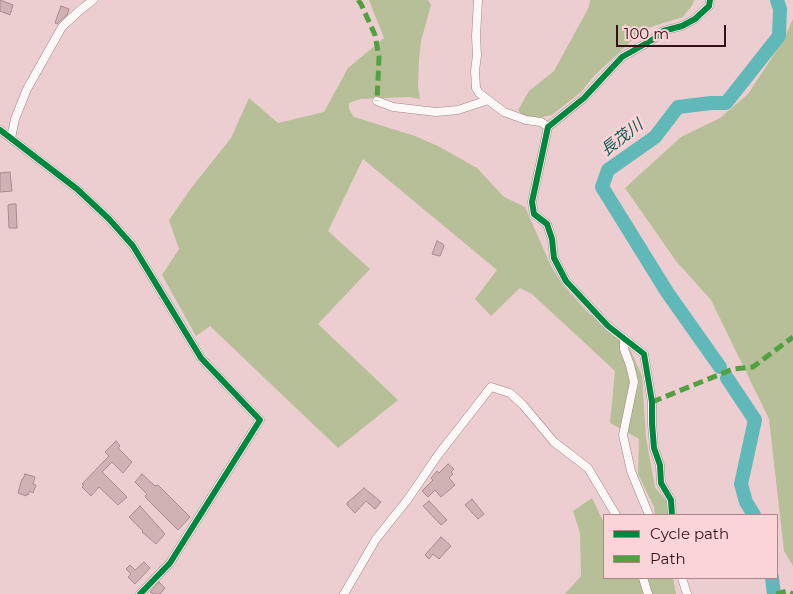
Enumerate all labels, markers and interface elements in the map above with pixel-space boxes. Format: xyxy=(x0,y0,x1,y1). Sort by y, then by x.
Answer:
scale bar xyxy=(618,15,728,47)
text: 100 m xyxy=(624,24,669,43)
water label: 長茂川 xyxy=(597,116,647,160)
legend xyxy=(603,514,778,579)
text: Cycle path xyxy=(650,524,729,543)
text: Path xyxy=(650,549,686,568)

